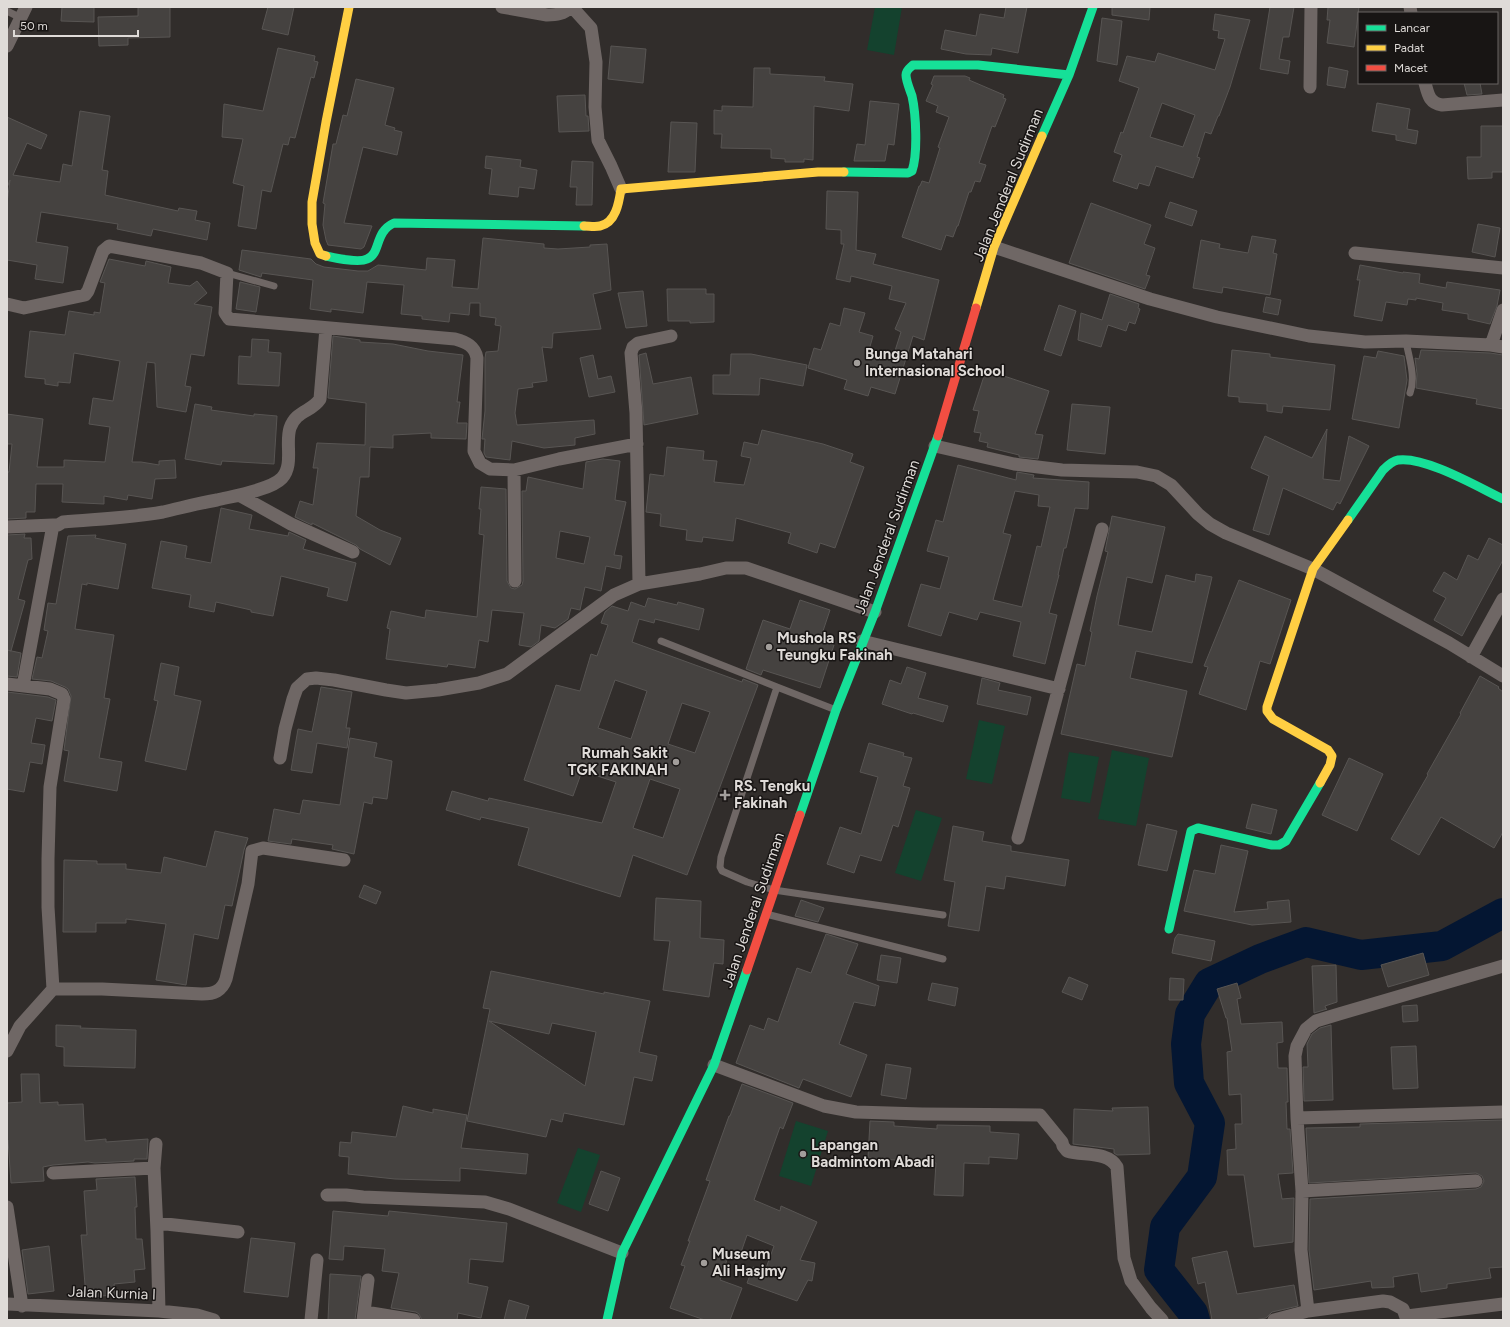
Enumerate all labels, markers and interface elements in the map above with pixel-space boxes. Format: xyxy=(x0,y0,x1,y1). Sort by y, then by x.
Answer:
scale bar xyxy=(14,12,138,38)
legend xyxy=(1358,12,1498,84)
text: 50 m xyxy=(20,19,48,33)
text: Lancar xyxy=(1394,21,1430,35)
text: Padat xyxy=(1394,41,1425,55)
text: Macet xyxy=(1394,61,1428,75)
street label: Jalan Jenderal Sudirman xyxy=(969,106,1047,264)
place label: Bunga Matahari Internasional School xyxy=(865,345,1005,380)
marker: Bunga Matahari Internasional School xyxy=(852,358,862,368)
street label: Jalan Jenderal Sudirman xyxy=(851,457,923,617)
place label: Mushola RS Teungku Fakinah xyxy=(777,629,893,664)
marker: Mushola RS Teungku Fakinah xyxy=(764,642,774,652)
place label: Rumah Sakit TGK FAKINAH xyxy=(568,744,668,779)
marker: Rumah Sakit TGK FAKINAH xyxy=(671,757,681,767)
place label: RS. Tengku Fakinah xyxy=(734,777,810,812)
marker: RS. Tengku Fakinah xyxy=(719,789,731,801)
street label: Jalan Jenderal Sudirman xyxy=(718,830,788,990)
place label: Lapangan Badmintom Abadi xyxy=(811,1136,934,1171)
marker: Lapangan Badmintom Abadi xyxy=(798,1149,808,1159)
place label: Museum Ali Hasjmy xyxy=(712,1245,786,1280)
marker: Museum Ali Hasjmy xyxy=(699,1258,709,1268)
street label: Jalan Kurnia I xyxy=(68,1282,156,1304)

